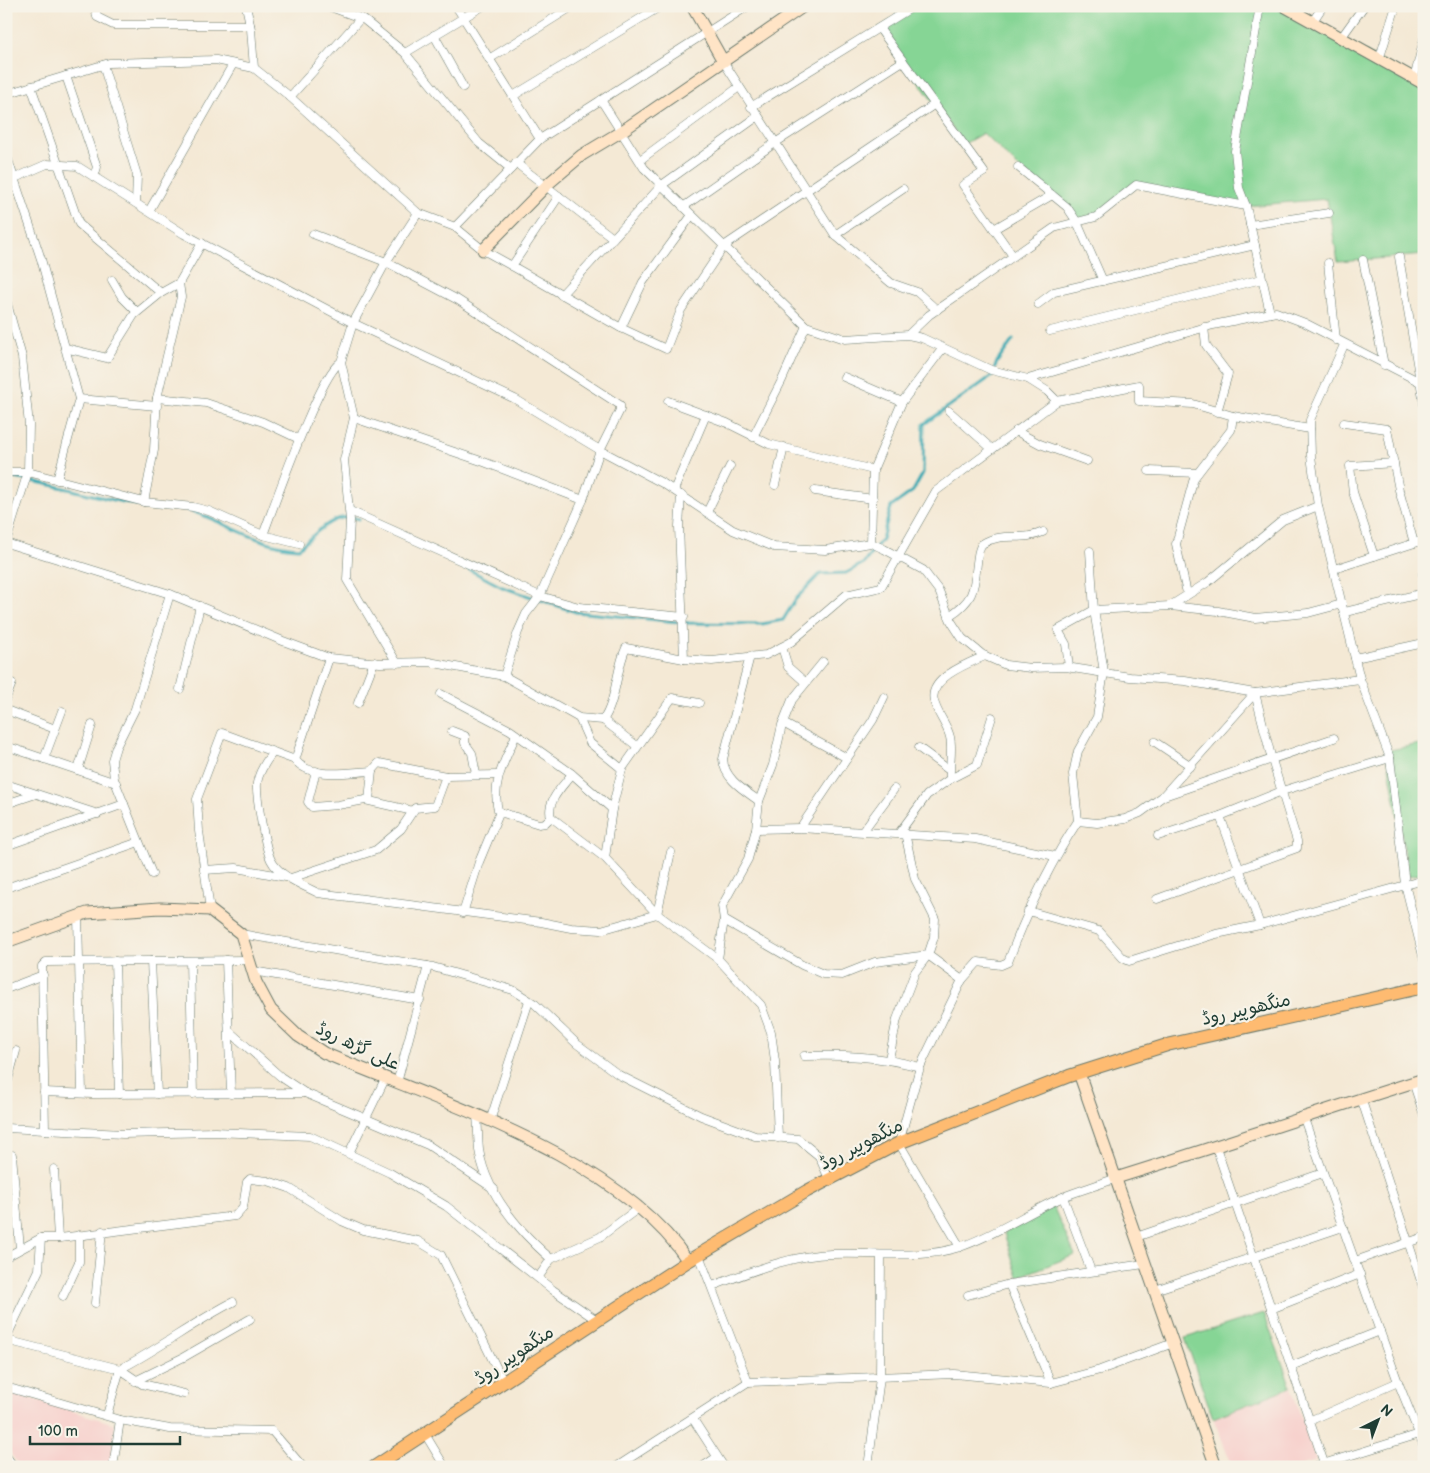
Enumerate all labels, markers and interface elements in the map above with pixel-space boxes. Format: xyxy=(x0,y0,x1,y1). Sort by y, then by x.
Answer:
street label: منگھوپیر روڈ xyxy=(1200,989,1293,1031)
street label: علی گڑھ روڈ xyxy=(313,1018,403,1075)
street label: منگھوپیر روڈ xyxy=(816,1115,907,1175)
street label: منگھوپیر روڈ xyxy=(471,1321,558,1390)
north arrow xyxy=(1352,1396,1402,1446)
text: N xyxy=(1377,1401,1396,1421)
scale bar xyxy=(30,1413,180,1445)
text: 100 m xyxy=(38,1422,78,1441)

